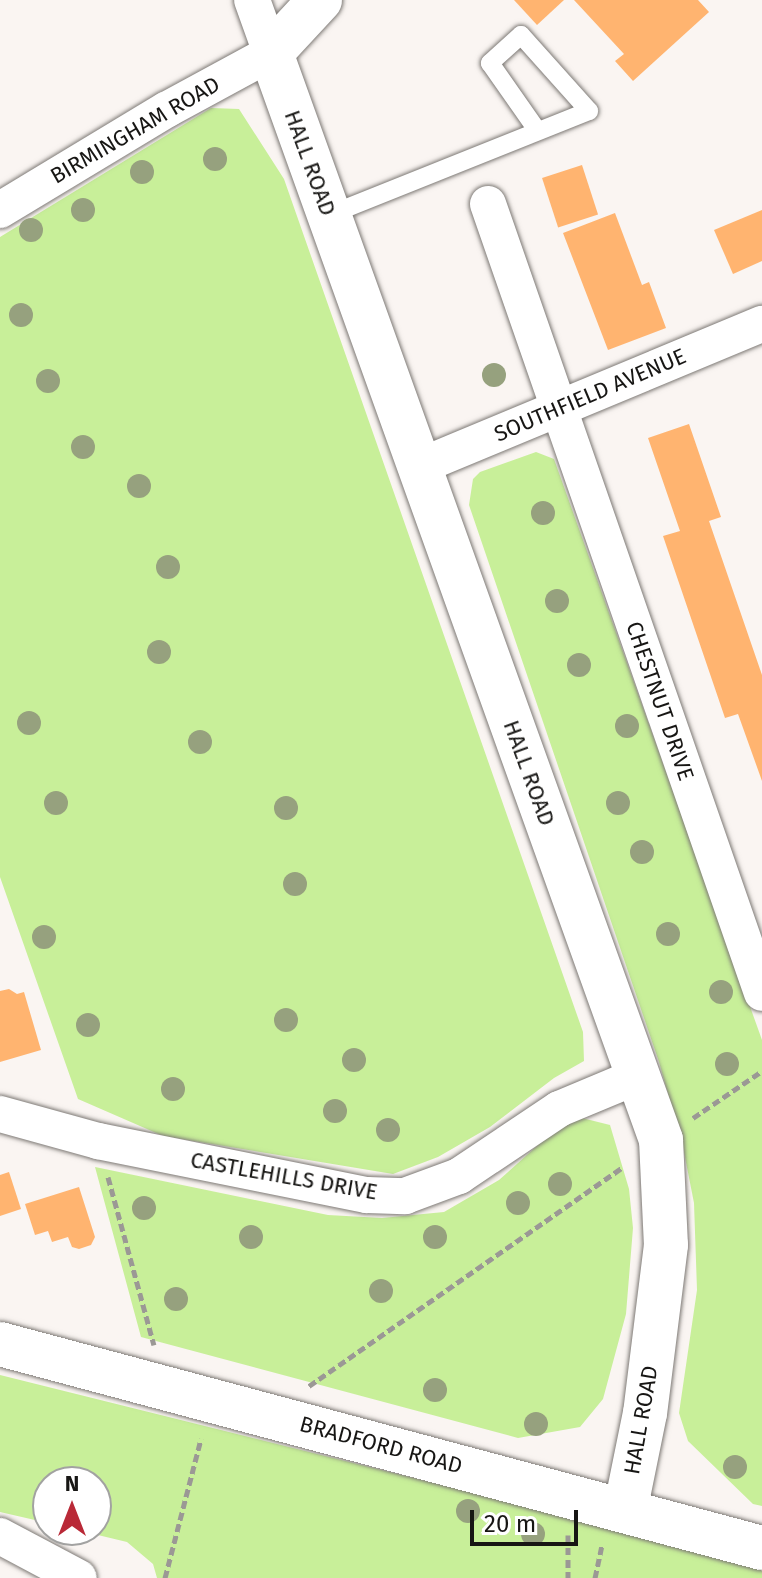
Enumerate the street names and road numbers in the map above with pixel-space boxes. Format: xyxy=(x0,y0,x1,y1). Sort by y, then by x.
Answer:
street label: BIRMINGHAM ROAD xyxy=(46,71,224,189)
street label: HALL ROAD xyxy=(279,107,341,219)
street label: SOUTHFIELD AVENUE xyxy=(490,343,690,447)
street label: CHESTNUT DRIVE xyxy=(620,618,700,784)
street label: HALL ROAD xyxy=(498,717,560,829)
street label: CASTLEHILLS DRIVE xyxy=(188,1147,380,1205)
street label: HALL ROAD xyxy=(618,1363,664,1477)
street label: BRADFORD ROAD xyxy=(297,1411,465,1479)

